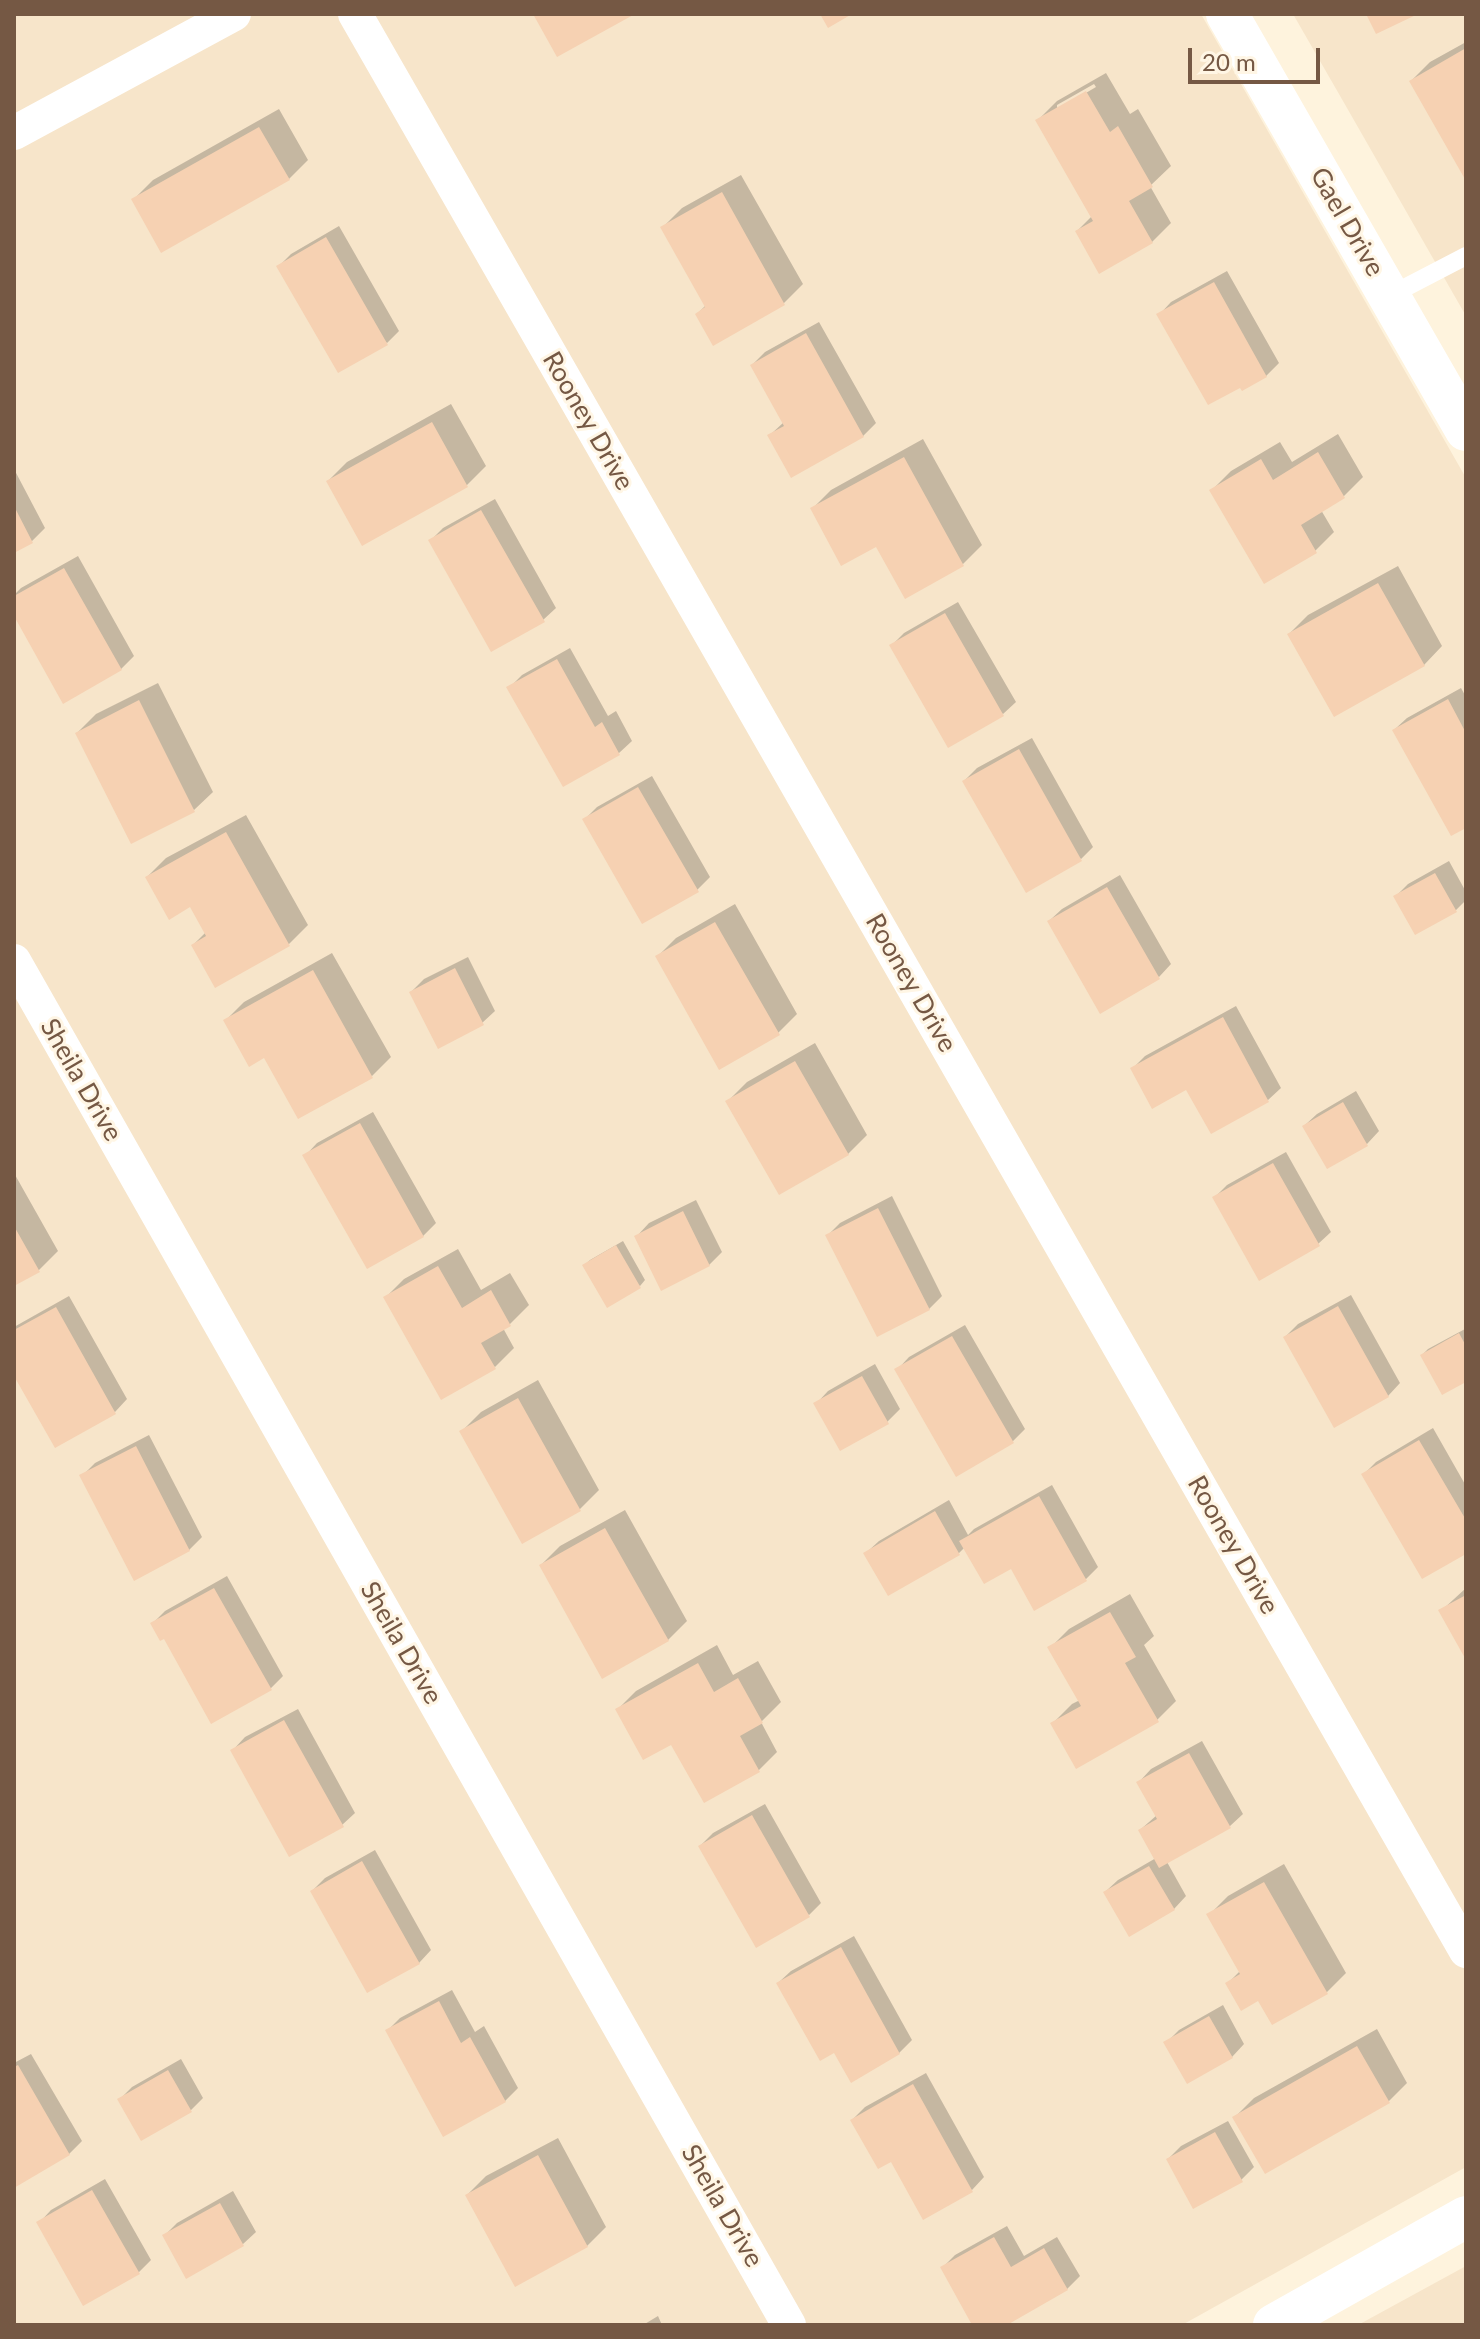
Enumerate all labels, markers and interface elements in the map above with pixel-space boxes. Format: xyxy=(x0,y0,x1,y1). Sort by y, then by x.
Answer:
scale bar xyxy=(1192,32,1324,82)
text: 20 m xyxy=(1202,47,1256,76)
street label: Gael Drive xyxy=(1303,162,1391,282)
street label: Rooney Drive xyxy=(536,346,640,496)
street label: Rooney Drive xyxy=(859,908,963,1058)
street label: Sheila Drive xyxy=(33,1013,129,1147)
street label: Rooney Drive xyxy=(1181,1470,1285,1620)
street label: Sheila Drive xyxy=(353,1576,449,1710)
street label: Sheila Drive xyxy=(674,2139,770,2273)

